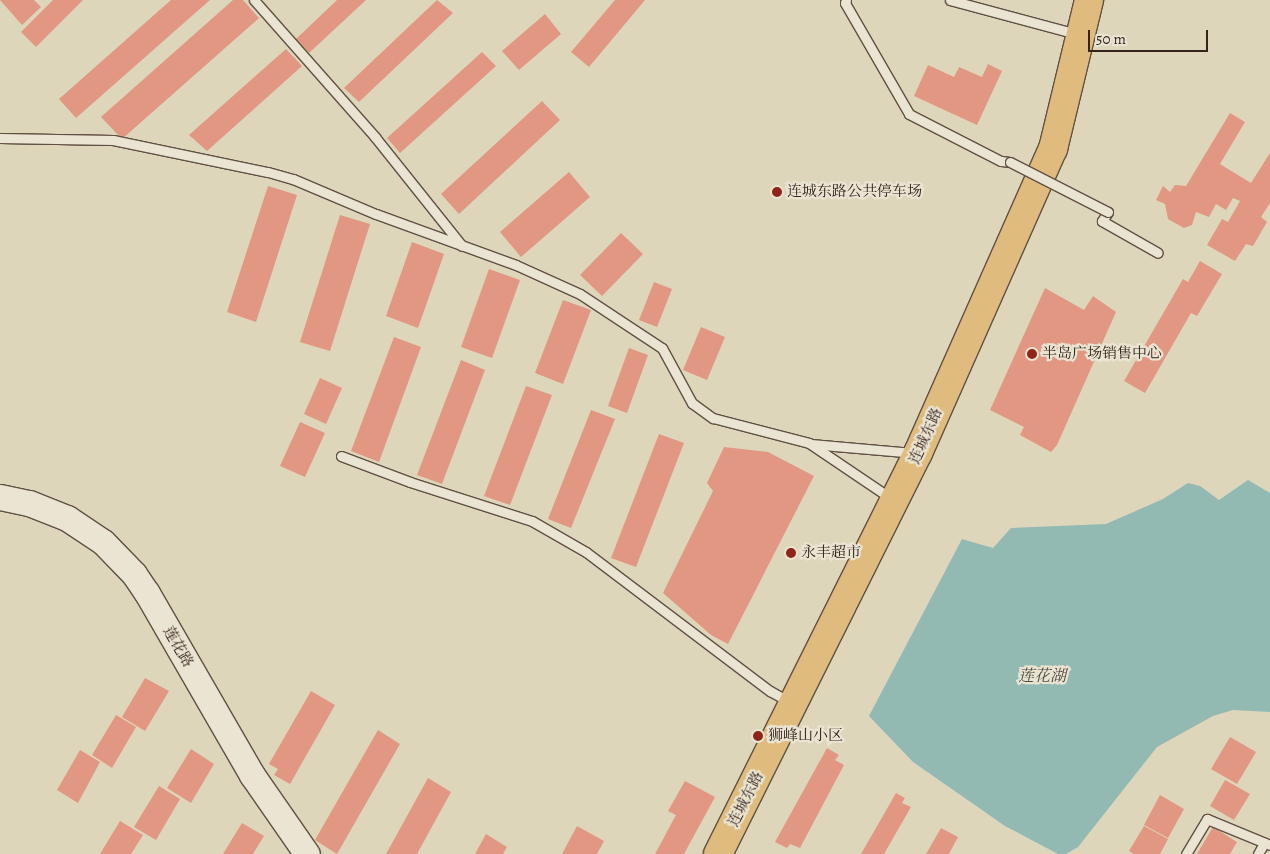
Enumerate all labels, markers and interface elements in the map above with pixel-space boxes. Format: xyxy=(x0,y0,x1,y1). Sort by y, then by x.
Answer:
scale bar xyxy=(1090,20,1210,52)
text: 50 m xyxy=(1096,29,1126,49)
place label: 连城东路公共停车场 xyxy=(787,183,922,201)
marker: 连城东路公共停车场 xyxy=(771,186,783,198)
place label: 半岛广场销售中心 xyxy=(1042,345,1162,363)
marker: 半岛广场销售中心 xyxy=(1026,348,1038,360)
street label: 连城东路 xyxy=(906,405,946,467)
place label: 永丰超市 xyxy=(801,544,861,562)
marker: 永丰超市 xyxy=(785,547,797,559)
street label: 莲花路 xyxy=(159,623,197,671)
water label: 莲花湖 xyxy=(1018,666,1066,686)
place label: 狮峰山小区 xyxy=(768,727,843,745)
marker: 狮峰山小区 xyxy=(752,730,764,742)
street label: 连城东路 xyxy=(724,768,768,830)

